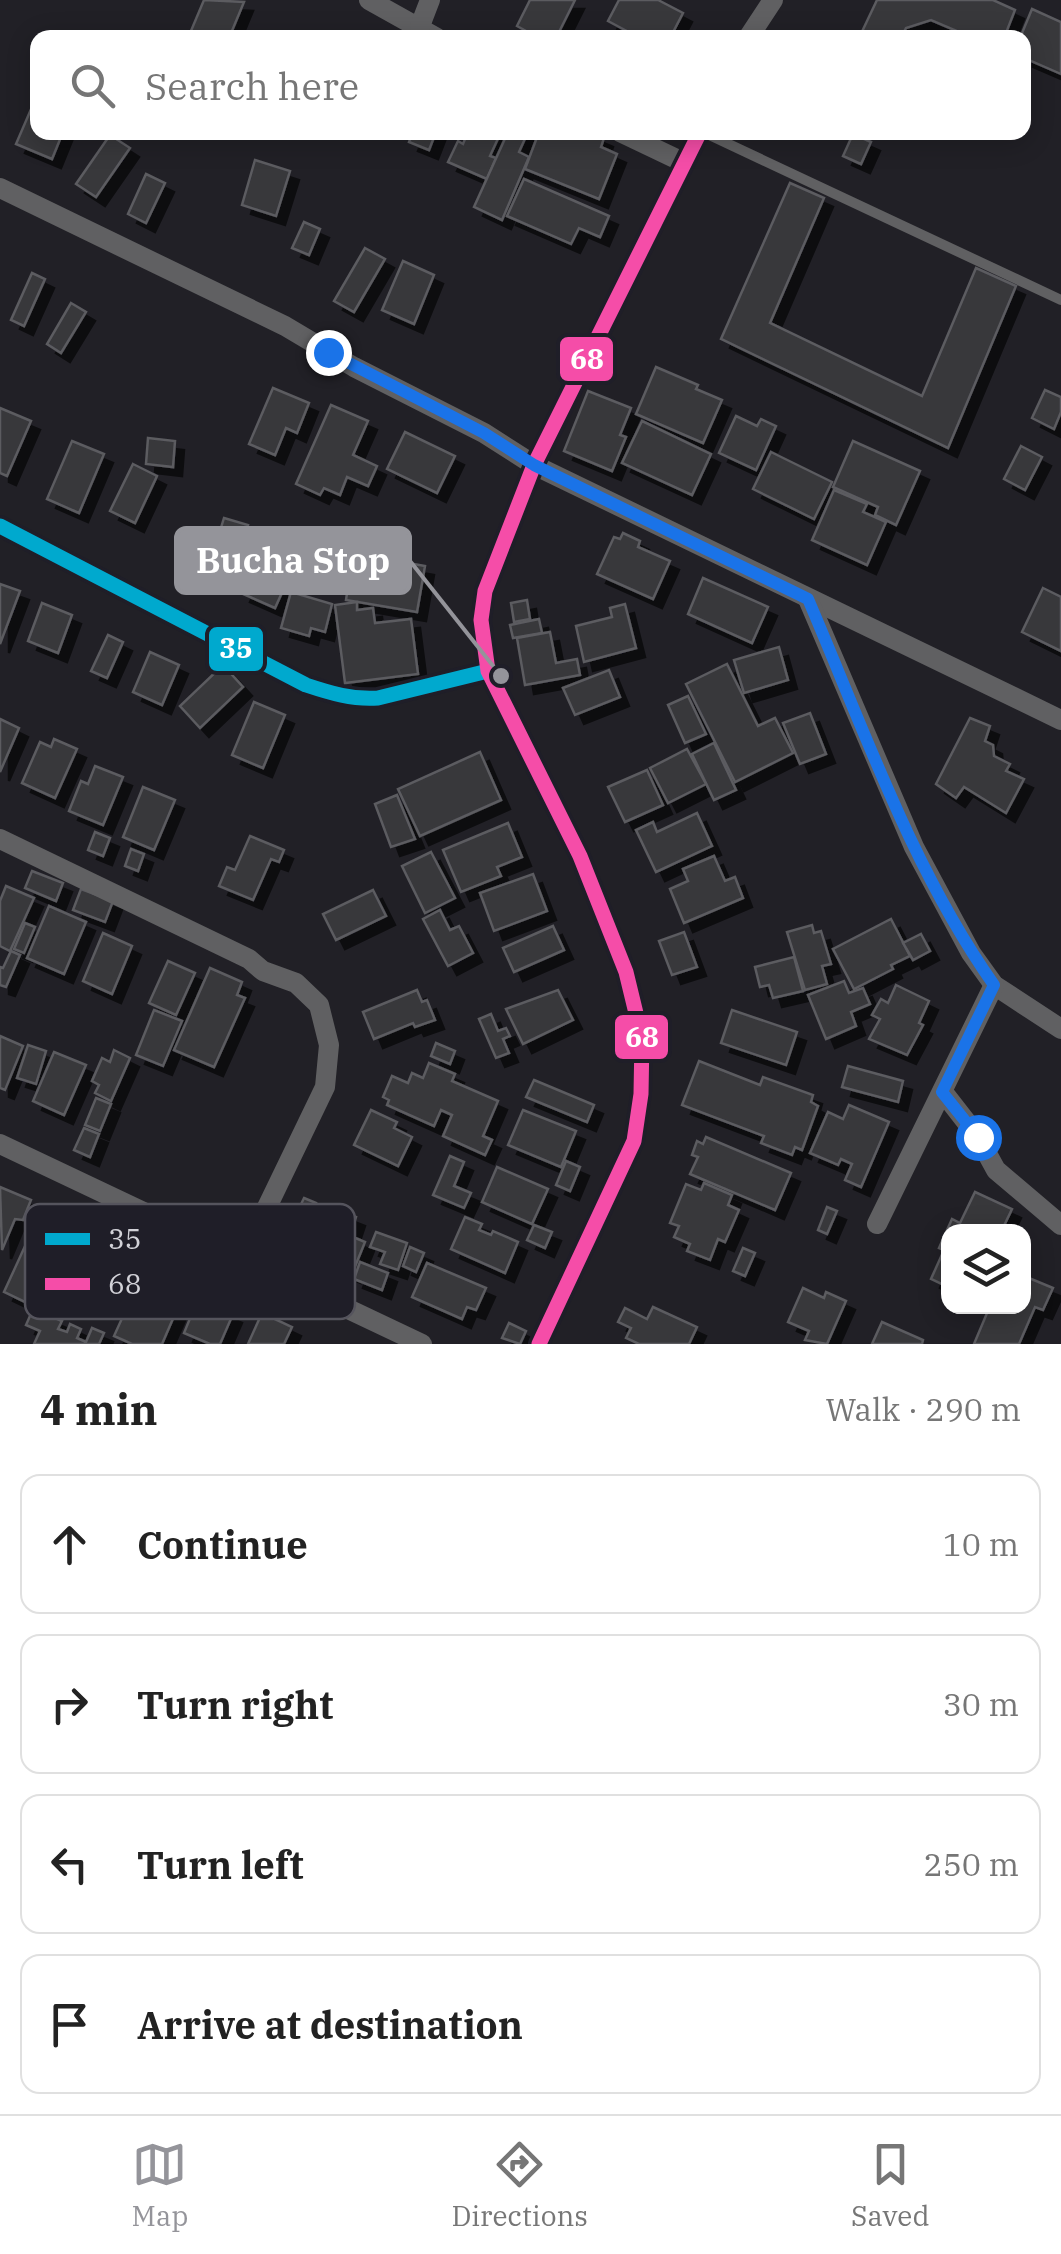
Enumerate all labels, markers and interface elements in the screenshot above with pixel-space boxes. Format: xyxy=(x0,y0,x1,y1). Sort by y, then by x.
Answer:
search box xyxy=(30,30,1031,140)
icon: search xyxy=(65,58,120,113)
text: Search here xyxy=(145,61,359,110)
route end xyxy=(306,330,352,376)
line badge: 68 xyxy=(558,335,615,383)
text: 68 xyxy=(570,340,604,377)
callout: Bucha Stop xyxy=(176,528,410,593)
text: Bucha Stop xyxy=(196,537,390,583)
line badge: 35 xyxy=(207,625,265,673)
text: 35 xyxy=(219,629,253,666)
line badge: 68 xyxy=(613,1013,670,1061)
text: 68 xyxy=(625,1018,659,1055)
route start xyxy=(956,1115,1002,1161)
legend xyxy=(25,1204,355,1319)
text: 35 xyxy=(108,1220,142,1257)
map controls xyxy=(941,1224,1031,1314)
button: layers xyxy=(941,1224,1031,1314)
text: 68 xyxy=(108,1265,142,1302)
text: 4 min xyxy=(40,1382,158,1437)
text: Walk · 290 m xyxy=(825,1388,1021,1430)
icon: ahead xyxy=(42,1517,97,1572)
text: Continue xyxy=(137,1520,308,1569)
text: 10 m xyxy=(943,1523,1019,1565)
icon: right xyxy=(42,1677,97,1732)
text: Turn right xyxy=(137,1680,333,1729)
text: 30 m xyxy=(943,1683,1019,1725)
icon: left xyxy=(42,1837,97,1892)
text: Turn left xyxy=(137,1840,304,1889)
text: 250 m xyxy=(923,1843,1019,1885)
icon: arrive xyxy=(42,1997,97,2052)
text: Arrive at destination xyxy=(137,2000,523,2049)
tab: Map xyxy=(132,2137,188,2234)
tab: Directions xyxy=(451,2137,588,2234)
tab: Saved xyxy=(851,2137,929,2234)

